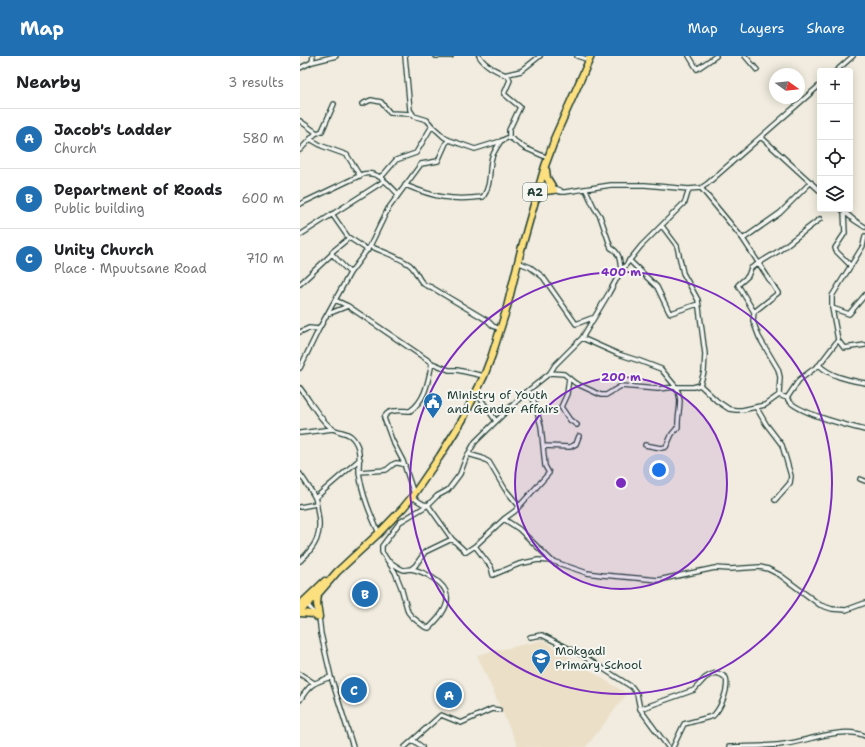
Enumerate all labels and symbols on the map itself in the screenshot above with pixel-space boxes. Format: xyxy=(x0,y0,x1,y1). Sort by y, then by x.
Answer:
north arrow xyxy=(769,68,805,104)
road number: A2 xyxy=(523,183,547,201)
text: 400 m xyxy=(601,264,641,280)
text: 200 m xyxy=(601,369,641,385)
place label: Ministry of Youth and Gender Affairs xyxy=(447,387,559,417)
public building icon: Ministry of Youth and Gender Affairs xyxy=(422,391,444,419)
your location xyxy=(649,460,669,480)
centre of rings xyxy=(614,476,628,490)
pin: B xyxy=(352,579,378,609)
place label: Mokgadi Primary School xyxy=(555,643,642,673)
school or university icon: Mokgadi Primary School xyxy=(530,647,552,675)
pin: C xyxy=(341,675,367,705)
pin: A xyxy=(436,680,462,710)

